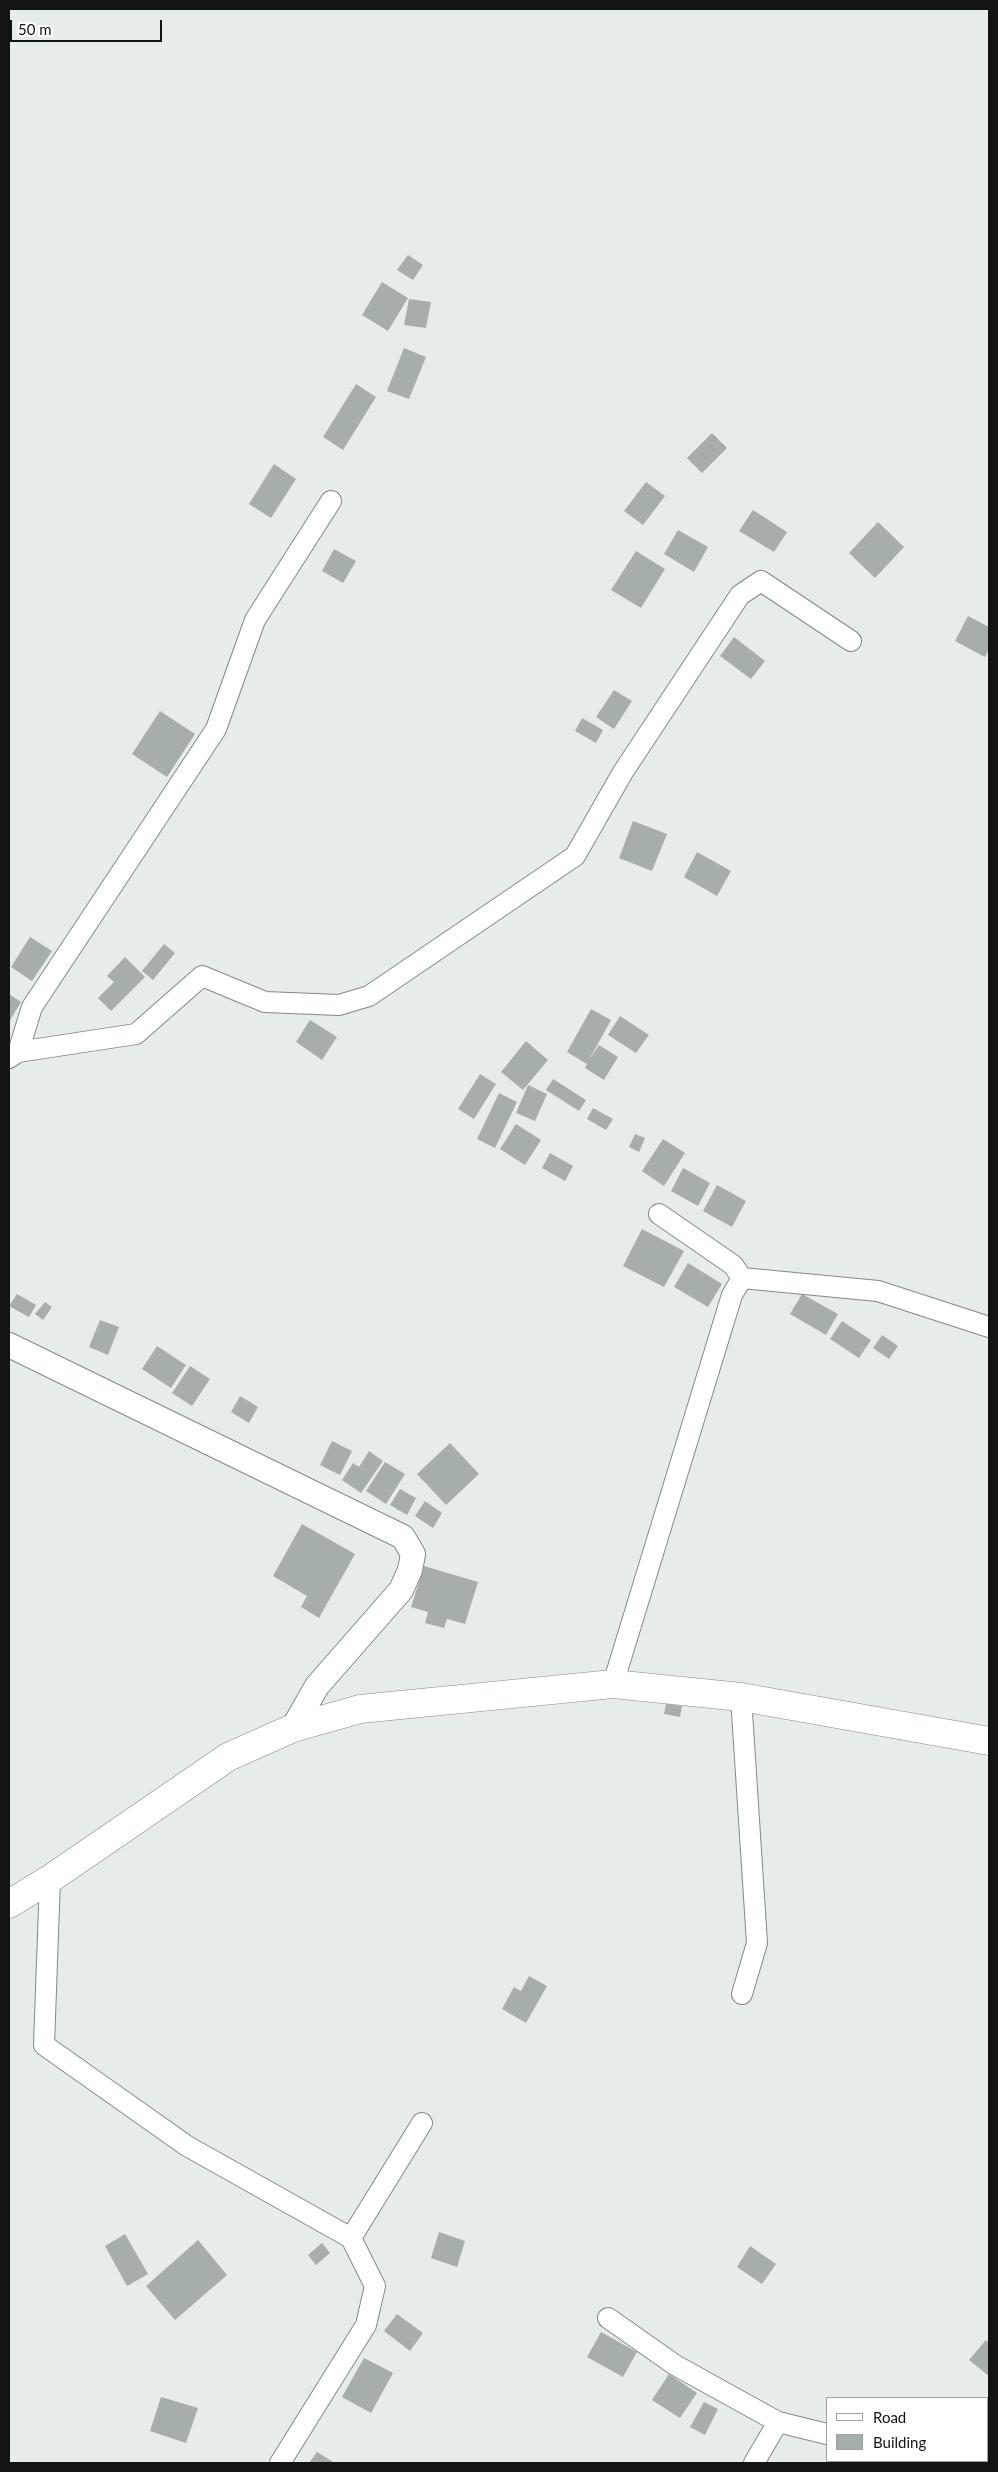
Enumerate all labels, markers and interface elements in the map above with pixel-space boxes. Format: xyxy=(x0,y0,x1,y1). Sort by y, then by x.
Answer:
scale bar xyxy=(12,10,165,42)
text: 50 m xyxy=(18,20,52,38)
legend xyxy=(826,2397,988,2462)
text: Road xyxy=(873,2408,906,2426)
text: Building xyxy=(873,2433,926,2451)

